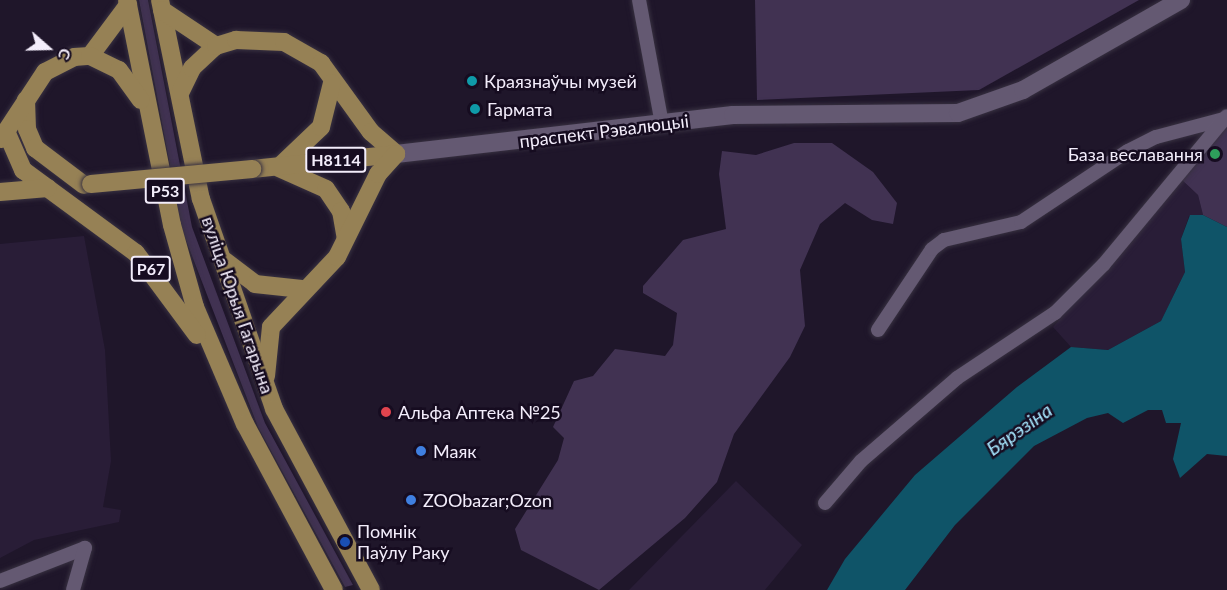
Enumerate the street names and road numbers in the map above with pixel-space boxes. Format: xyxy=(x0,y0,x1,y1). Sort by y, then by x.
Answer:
street label: праспект Рэвалюцыі xyxy=(518,110,690,152)
road number: Н8114 xyxy=(304,147,368,173)
road number: Р53 xyxy=(144,178,186,204)
street label: вуліца Юрыя Гагарына xyxy=(198,214,278,396)
road number: Р67 xyxy=(130,256,172,282)

